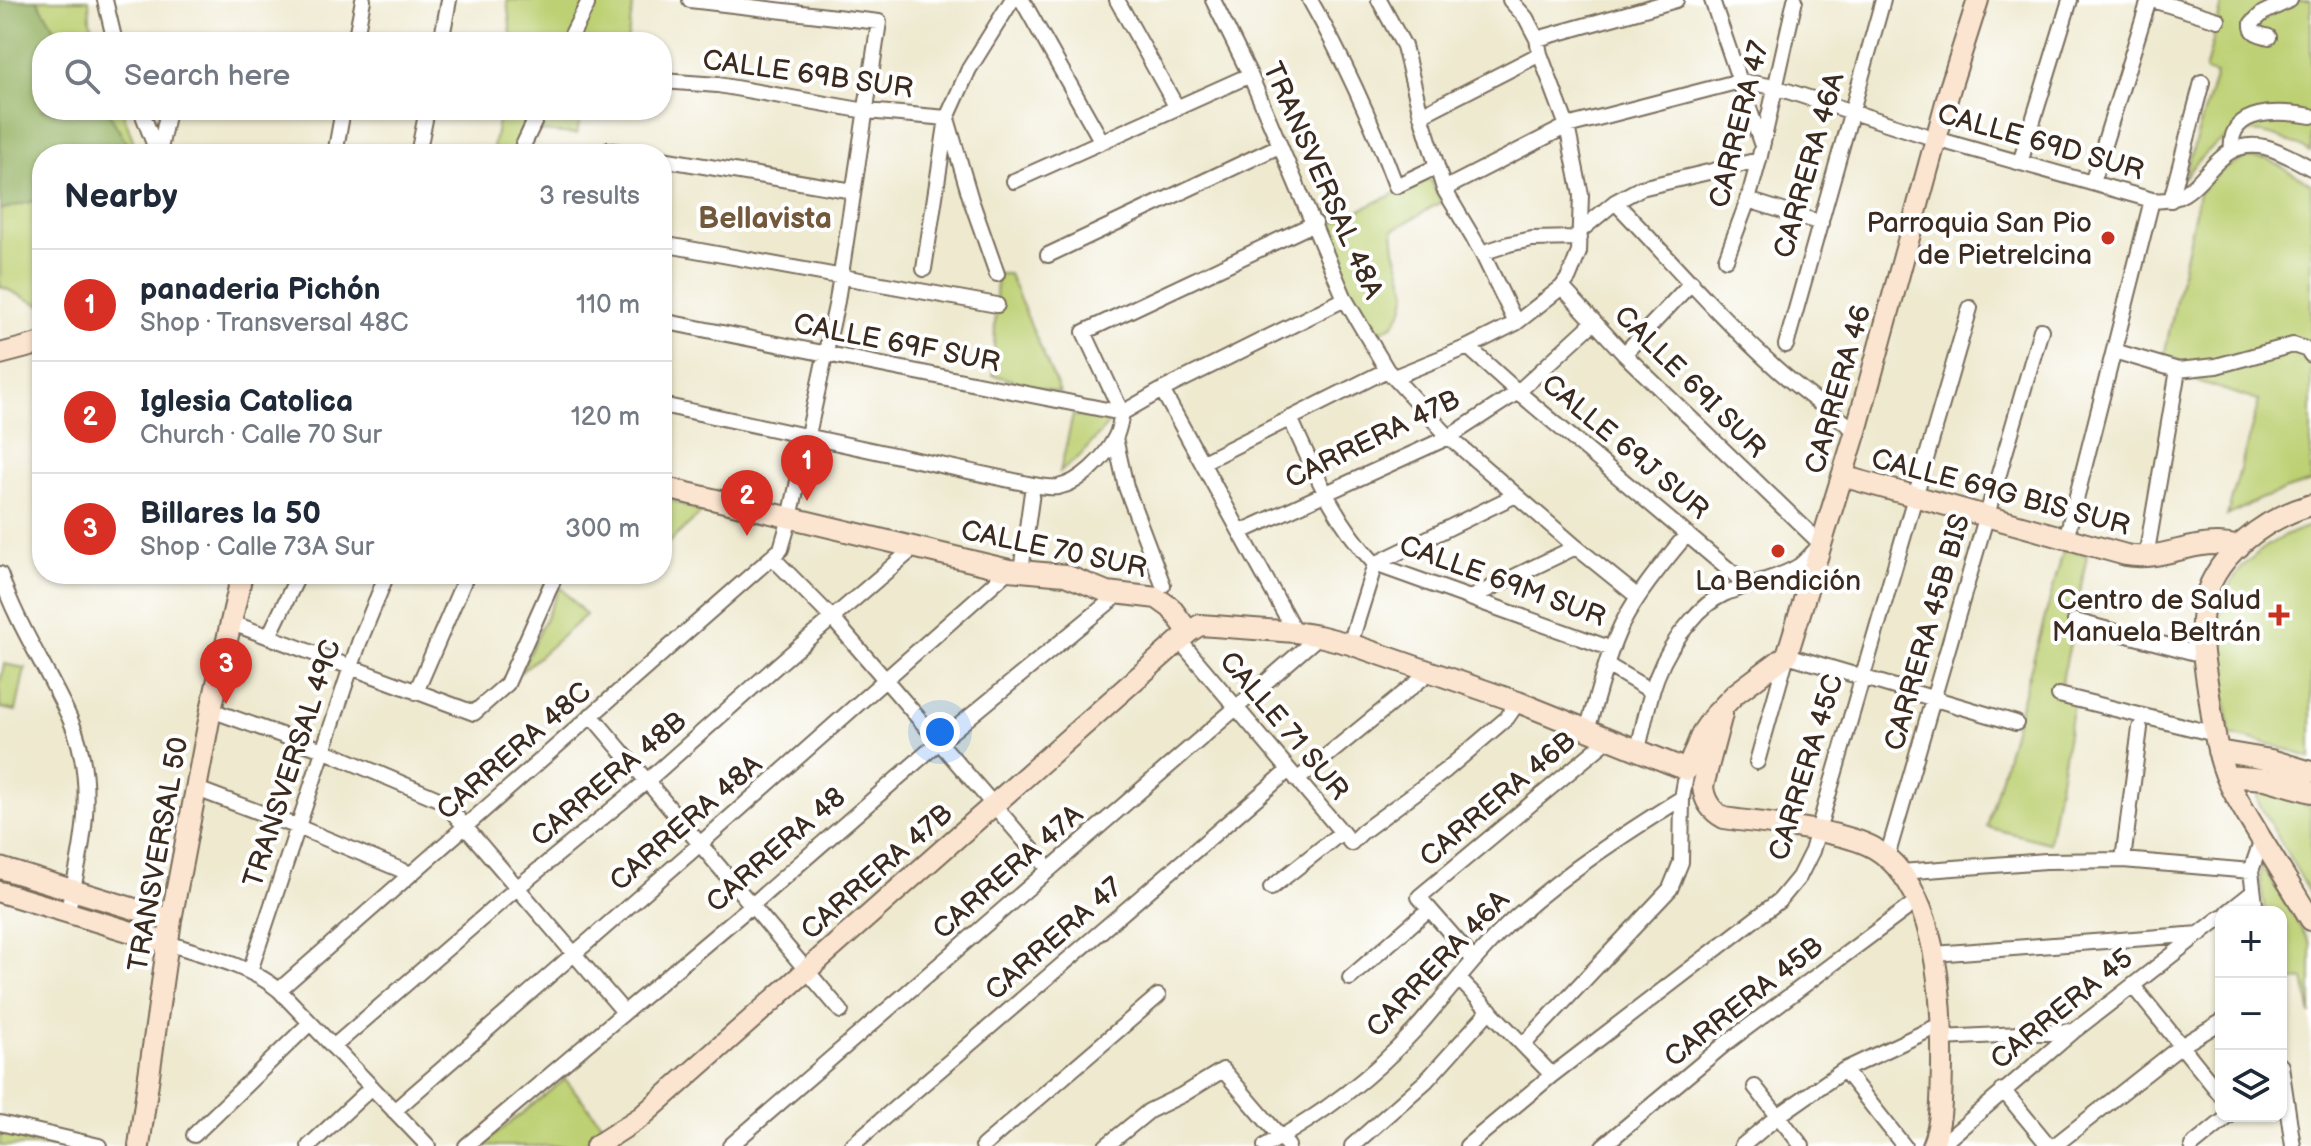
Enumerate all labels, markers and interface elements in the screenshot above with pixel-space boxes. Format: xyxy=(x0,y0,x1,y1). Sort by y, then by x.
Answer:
search box xyxy=(32,32,672,120)
street label: CARRERA 47 xyxy=(1703,37,1776,211)
street label: CALLE 69B SUR xyxy=(701,43,915,106)
icon: search xyxy=(60,54,104,98)
street label: TRANSVERSAL 48A xyxy=(1256,57,1390,305)
text: Search here xyxy=(124,58,290,94)
street label: CARRERA 46A xyxy=(1767,68,1852,262)
street label: CALLE 69D SUR xyxy=(1934,97,2148,188)
text: Nearby xyxy=(64,176,178,217)
text: 3 results xyxy=(539,181,640,212)
district label: Bellavista xyxy=(698,201,832,237)
place label: Parroquia San Pio de Pietrelcina xyxy=(1867,207,2092,272)
marker: Parroquia San Pio de Pietrelcina xyxy=(2099,229,2117,247)
text: panaderia Pichón xyxy=(140,272,381,308)
text: 1 xyxy=(85,290,95,321)
text: 110 m xyxy=(576,290,640,321)
street label: CALLE 69I SUR xyxy=(1607,299,1773,465)
street label: CARRERA 46 xyxy=(1799,301,1878,478)
street label: CALLE 69F SUR xyxy=(791,307,1003,380)
text: Shop · Transversal 48C xyxy=(140,308,408,339)
street label: CALLE 69J SUR xyxy=(1535,368,1715,527)
street label: CARRERA 47B xyxy=(1280,383,1465,496)
text: Iglesia Catolica xyxy=(140,384,353,420)
text: 2 xyxy=(82,402,98,433)
text: 120 m xyxy=(571,402,640,433)
text: Church · Calle 70 Sur xyxy=(140,420,382,451)
pin: 1 xyxy=(781,435,833,501)
street label: CALLE 69G BIS SUR xyxy=(1868,442,2133,543)
pin: 2 xyxy=(721,470,773,536)
text: Billares la 50 xyxy=(140,496,321,532)
street label: CARRERA 45B BIS xyxy=(1878,510,1977,754)
text: 3 xyxy=(82,514,98,545)
text: 300 m xyxy=(565,514,640,545)
street label: CALLE 70 SUR xyxy=(958,514,1150,585)
street label: CALLE 69M SUR xyxy=(1395,529,1610,634)
text: Shop · Calle 73A Sur xyxy=(140,532,374,563)
marker: La Bendición xyxy=(1769,542,1787,560)
place label: La Bendición xyxy=(1695,565,1861,598)
place label: Centro de Salud Manuela Beltrán xyxy=(2052,584,2261,649)
marker: Centro de Salud Manuela Beltrán xyxy=(2268,604,2290,626)
street label: TRANSVERSAL 49C xyxy=(237,635,348,891)
pin: 3 xyxy=(200,638,252,704)
street label: CALLE 71 SUR xyxy=(1212,645,1355,807)
street label: CARRERA 45C xyxy=(1762,670,1850,865)
street label: CARRERA 48C xyxy=(430,675,598,827)
street label: CARRERA 48B xyxy=(525,705,693,854)
your location xyxy=(920,712,960,752)
street label: CARRERA 46B xyxy=(1413,724,1583,874)
street label: TRANSVERSAL 50 xyxy=(122,734,195,974)
street label: CARRERA 48A xyxy=(603,748,769,898)
street label: CARRERA 48 xyxy=(700,781,852,919)
street label: CARRERA 47B xyxy=(795,797,959,947)
street label: CARRERA 47A xyxy=(925,797,1089,945)
street label: CARRERA 47 xyxy=(978,869,1128,1007)
street label: CARRERA 46A xyxy=(1360,883,1517,1044)
map controls xyxy=(2215,906,2287,1122)
button: + xyxy=(2215,906,2287,978)
street label: CARRERA 45B xyxy=(1658,930,1830,1074)
street label: CARRERA 45 xyxy=(1984,942,2140,1076)
button: − xyxy=(2215,978,2287,1050)
button: layers xyxy=(2215,1050,2287,1122)

